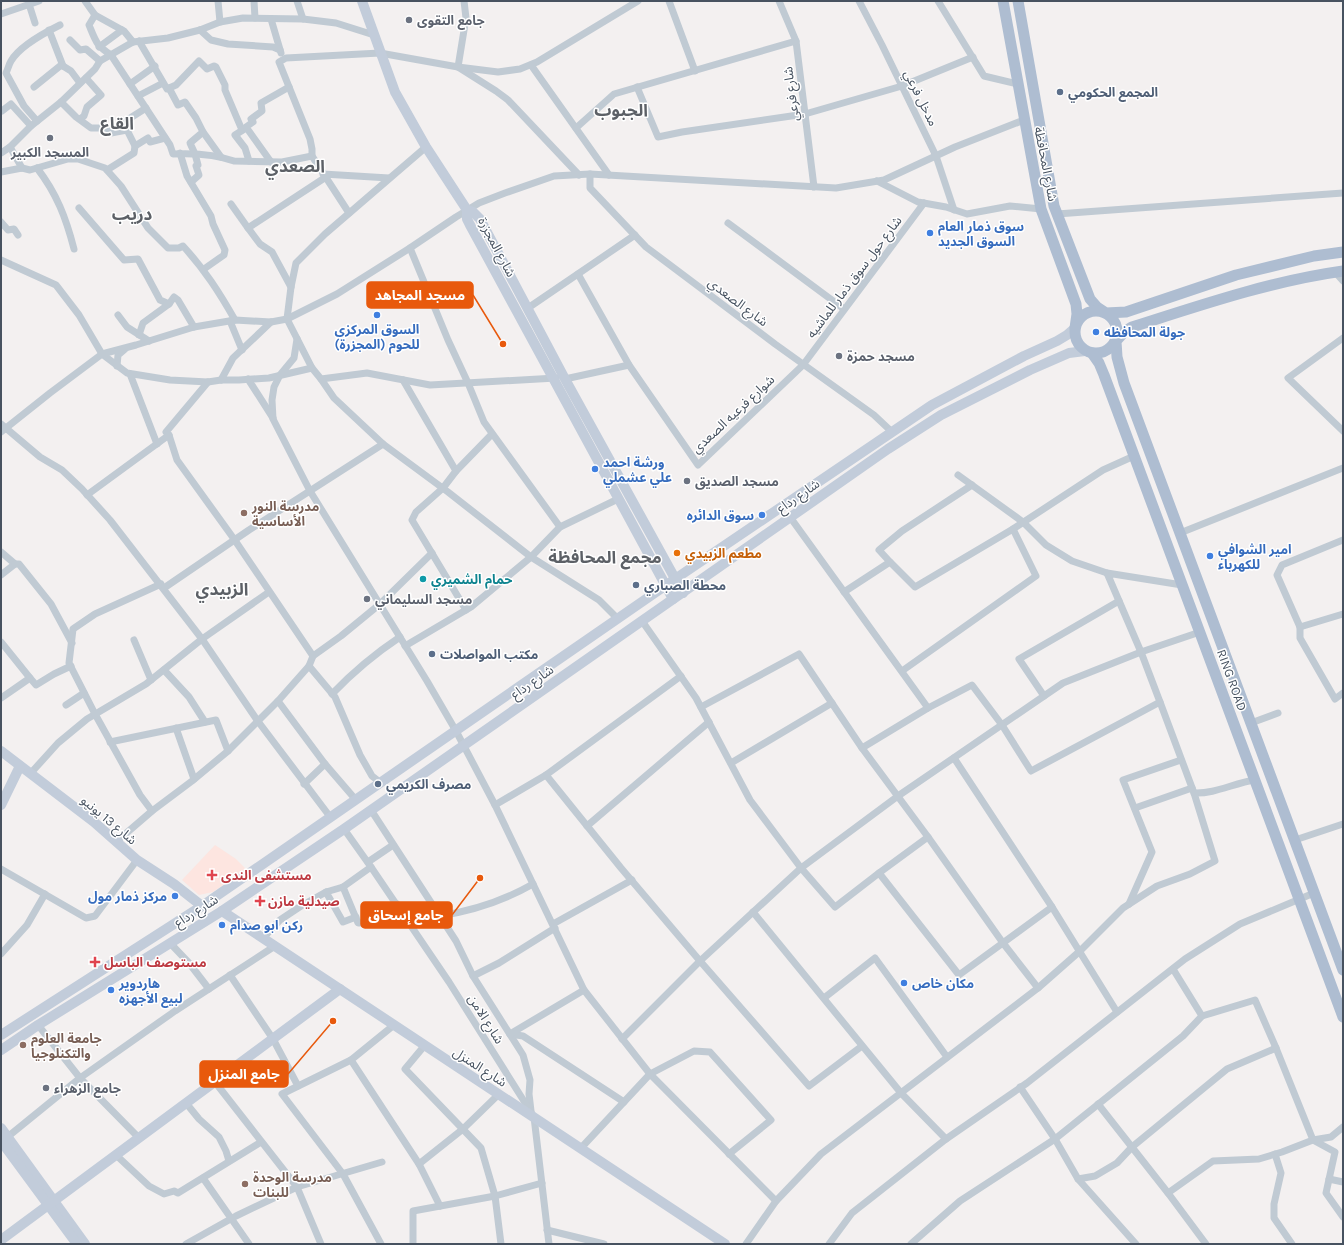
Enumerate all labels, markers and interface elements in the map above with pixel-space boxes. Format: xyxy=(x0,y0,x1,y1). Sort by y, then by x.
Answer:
place label: جامع التقوى xyxy=(417,13,485,30)
marker: جامع التقوى xyxy=(404,15,414,25)
street label: شارع فرعي xyxy=(780,65,805,122)
street label: مدخل فرعي xyxy=(898,67,941,130)
place label: المجمع الحكومي xyxy=(1068,85,1158,103)
marker: المجمع الحكومي xyxy=(1055,87,1065,97)
district label: الجبوب xyxy=(594,100,648,120)
district label: القاع xyxy=(100,113,134,136)
street label: شارع المحافظة xyxy=(1028,125,1061,203)
marker: المسجد الكبير xyxy=(45,133,55,143)
place label: المسجد الكبير xyxy=(10,145,89,160)
district label: الصعدي xyxy=(265,156,325,180)
district label: دريب xyxy=(112,204,153,224)
street label: شارع حول سوق ذمار للماشيه xyxy=(803,213,907,343)
street label: شارع المجزرة xyxy=(472,215,519,281)
place label: سوق ذمار العام السوق الجديد xyxy=(938,219,1024,249)
marker: سوق ذمار العام السوق الجديد xyxy=(925,228,935,238)
street label: شارع الصعدي xyxy=(703,275,771,332)
callout: مسجد المجاهد xyxy=(367,282,473,308)
text: مسجد المجاهد xyxy=(375,287,465,304)
marker: السوق المركزي للحوم (المجزرة) xyxy=(372,310,382,320)
place label: السوق المركزي للحوم (المجزرة) xyxy=(334,322,420,354)
place label: جولة المحافظه xyxy=(1104,325,1185,340)
marker: جولة المحافظه xyxy=(1091,327,1101,337)
place label: مسجد حمزة xyxy=(847,349,915,364)
marker: مسجد حمزة xyxy=(834,351,844,361)
street label: شوارع فرعيه الصعدي xyxy=(689,372,780,458)
place label: ورشة احمد علي عشملي xyxy=(603,455,672,488)
marker: ورشة احمد علي عشملي xyxy=(590,464,600,474)
place label: مسجد الصديق xyxy=(695,474,779,490)
marker: مسجد الصديق xyxy=(682,476,692,486)
street label: شارع رداع xyxy=(774,476,824,519)
place label: مدرسة النور الأساسية xyxy=(251,499,319,529)
marker: مدرسة النور الأساسية xyxy=(239,508,249,518)
place label: سوق الدائره xyxy=(687,508,754,523)
marker: سوق الدائره xyxy=(757,510,767,520)
place label: امير الشوافي للكهرباء xyxy=(1218,542,1292,572)
place label: مطعم الزبيدي xyxy=(685,546,762,564)
district label: مجمع المحافظة xyxy=(548,547,662,570)
marker: مطعم الزبيدي xyxy=(672,548,682,558)
marker: امير الشوافي للكهرباء xyxy=(1205,551,1215,561)
place label: حمام الشميري xyxy=(431,572,512,590)
marker: حمام الشميري xyxy=(418,574,428,584)
place label: محطة الصباري xyxy=(644,578,726,596)
district label: الزبيدي xyxy=(196,579,248,603)
marker: محطة الصباري xyxy=(631,580,641,590)
place label: مسجد السليماني xyxy=(375,592,472,610)
marker: مسجد السليماني xyxy=(362,594,372,604)
place label: مكتب المواصلات xyxy=(440,647,538,662)
street label: RING ROAD xyxy=(1214,647,1250,713)
marker: مكتب المواصلات xyxy=(427,649,437,659)
street label: شارع رداع xyxy=(508,662,558,705)
place label: مصرف الكريمي xyxy=(386,777,471,795)
marker: مصرف الكريمي xyxy=(373,779,383,789)
street label: شارع 13 يونيو xyxy=(76,792,140,850)
place label: مستشفى الندى xyxy=(221,868,311,883)
marker: مستشفى الندى xyxy=(206,869,218,881)
place label: مركز ذمار مول xyxy=(88,889,167,904)
marker: مركز ذمار مول xyxy=(170,891,180,901)
street label: شارع رداع xyxy=(171,892,222,933)
place label: صيدلية مازن xyxy=(268,894,340,909)
marker: صيدلية مازن xyxy=(255,896,265,906)
callout: جامع إسحاق xyxy=(361,902,452,928)
text: جامع إسحاق xyxy=(368,907,444,925)
place label: ركن ابو صدام xyxy=(230,918,303,935)
marker: ركن ابو صدام xyxy=(217,920,227,930)
place label: مستوصف الباسل xyxy=(104,955,207,970)
marker: مستوصف الباسل xyxy=(89,956,101,968)
place label: هاردوير لبيع الأجهزه xyxy=(118,976,183,1008)
place label: مكان خاص xyxy=(912,976,974,991)
marker: مكان خاص xyxy=(899,978,909,988)
marker: هاردوير لبيع الأجهزه xyxy=(106,985,116,995)
street label: شارع الامن xyxy=(462,992,507,1048)
place label: جامعة العلوم والتكنلوجيا xyxy=(31,1031,102,1061)
marker: جامعة العلوم والتكنلوجيا xyxy=(18,1040,28,1050)
street label: شارع المنزل xyxy=(449,1044,510,1092)
callout: جامع المنزل xyxy=(200,1061,288,1087)
text: جامع المنزل xyxy=(208,1066,280,1084)
place label: جامع الزهراء xyxy=(54,1081,121,1098)
marker: جامع الزهراء xyxy=(41,1083,51,1093)
place label: مدرسة الوحدة للبنات xyxy=(253,1170,332,1200)
marker: مدرسة الوحدة للبنات xyxy=(240,1179,250,1189)

